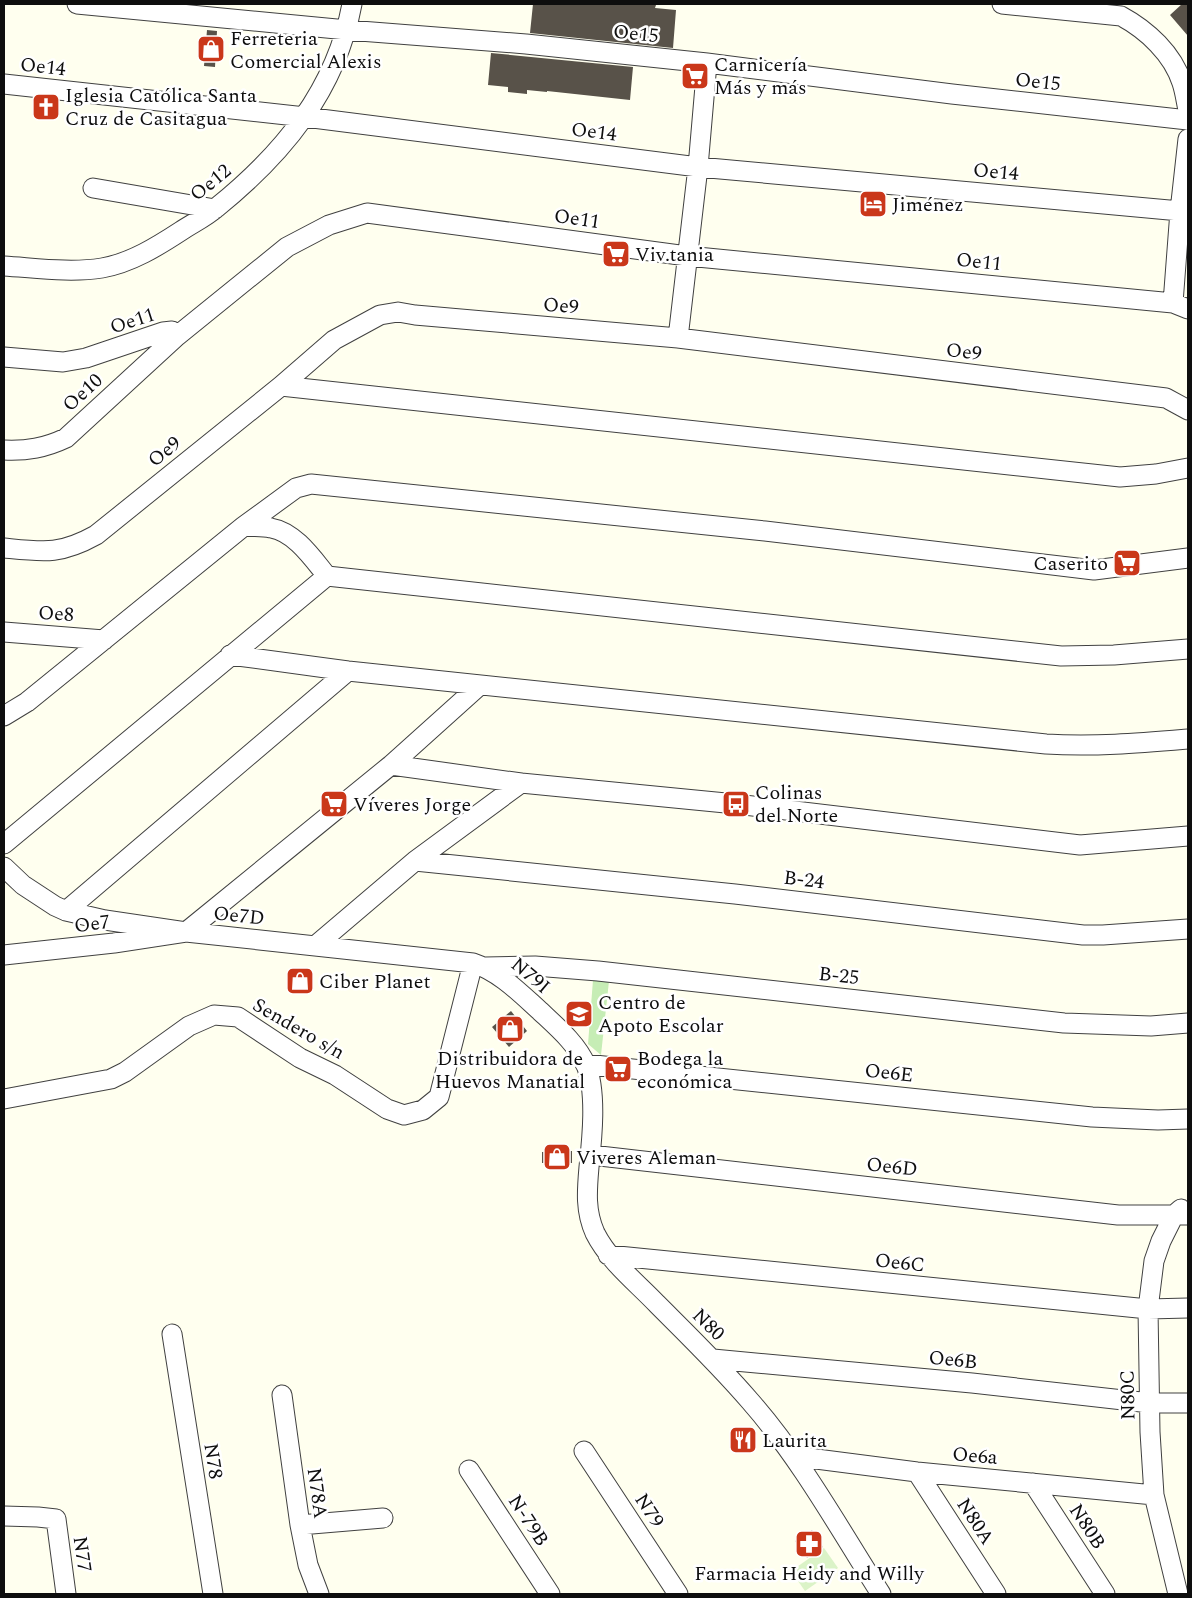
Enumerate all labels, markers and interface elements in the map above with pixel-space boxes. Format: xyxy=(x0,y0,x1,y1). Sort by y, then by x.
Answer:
street label: Oe15 xyxy=(612,17,660,51)
place label: Ferreteria Comercial Alexis xyxy=(230,24,382,77)
shop icon: Ferreteria Comercial Alexis xyxy=(196,34,226,64)
street label: Oe14 xyxy=(19,50,67,84)
place label: Carnicería Más y más xyxy=(714,50,807,103)
supermarket icon: Carnicería Más y más xyxy=(680,61,710,91)
street label: Oe15 xyxy=(1014,65,1062,99)
place label: Iglesia Católica Santa Cruz de Casitagua xyxy=(65,81,257,134)
church icon: Iglesia Católica Santa Cruz de Casitagua xyxy=(31,92,61,122)
street label: Oe14 xyxy=(569,114,618,150)
street label: Oe14 xyxy=(972,155,1020,189)
street label: Oe12 xyxy=(183,157,238,209)
hotel icon: Jiménez xyxy=(858,189,888,219)
place label: Jiménez xyxy=(892,190,964,220)
street label: Oe11 xyxy=(552,201,602,237)
supermarket icon: Viv.tania xyxy=(601,239,631,269)
place label: Viv.tania xyxy=(635,240,714,270)
street label: Oe11 xyxy=(955,245,1003,279)
street label: Oe9 xyxy=(542,289,580,323)
street label: Oe11 xyxy=(106,300,159,342)
street label: Oe9 xyxy=(944,335,983,369)
street label: Oe10 xyxy=(56,366,110,419)
street label: Oe9 xyxy=(141,429,188,475)
supermarket icon: Caserito xyxy=(1112,548,1142,578)
place label: Caserito xyxy=(1033,549,1108,579)
street label: Oe8 xyxy=(37,598,75,630)
place label: Colinas del Norte xyxy=(755,778,838,831)
supermarket icon: Víveres Jorge xyxy=(319,789,349,819)
bus stop icon: Colinas del Norte xyxy=(721,789,751,819)
place label: Víveres Jorge xyxy=(353,790,471,820)
street label: B-24 xyxy=(782,863,826,897)
street label: Oe7D xyxy=(212,898,266,934)
street label: Oe7 xyxy=(73,907,112,941)
street label: N79I xyxy=(504,950,557,1001)
street label: B-25 xyxy=(817,959,861,993)
shop icon: Ciber Planet xyxy=(285,966,315,996)
place label: Ciber Planet xyxy=(319,967,431,997)
place label: Centro de Apoto Escolar xyxy=(598,988,724,1041)
street label: Sendero s/n xyxy=(247,990,350,1067)
school or university icon: Centro de Apoto Escolar xyxy=(564,999,594,1029)
shop icon: Distribuidora de Huevos Manatial xyxy=(495,1014,525,1044)
place label: Distribuidora de Huevos Manatial xyxy=(435,1044,585,1097)
place label: Bodega la económica xyxy=(637,1044,732,1097)
supermarket icon: Bodega la económica xyxy=(603,1054,633,1084)
street label: Oe6E xyxy=(863,1056,915,1090)
shop icon: Viveres Aleman xyxy=(542,1142,572,1172)
place label: Viveres Aleman xyxy=(576,1143,716,1173)
street label: Oe6D xyxy=(865,1149,919,1185)
street label: Oe6C xyxy=(873,1245,926,1281)
street label: N80 xyxy=(685,1301,732,1348)
street label: Oe6B xyxy=(927,1343,979,1377)
street label: N80C xyxy=(1113,1369,1143,1420)
restaurant icon: Laurita xyxy=(728,1425,758,1455)
place label: Laurita xyxy=(762,1426,827,1456)
street label: Oe6a xyxy=(951,1439,999,1473)
street label: N78 xyxy=(195,1441,231,1481)
street label: N78A xyxy=(299,1466,335,1520)
street label: N79 xyxy=(627,1487,672,1534)
street label: N-79B xyxy=(500,1489,556,1552)
street label: N80A xyxy=(949,1492,1002,1551)
street label: N80B xyxy=(1061,1498,1113,1555)
pharmacy icon: Farmacia Heidy and Willy xyxy=(794,1529,824,1559)
street label: N77 xyxy=(65,1534,99,1574)
place label: Farmacia Heidy and Willy xyxy=(694,1559,925,1589)

